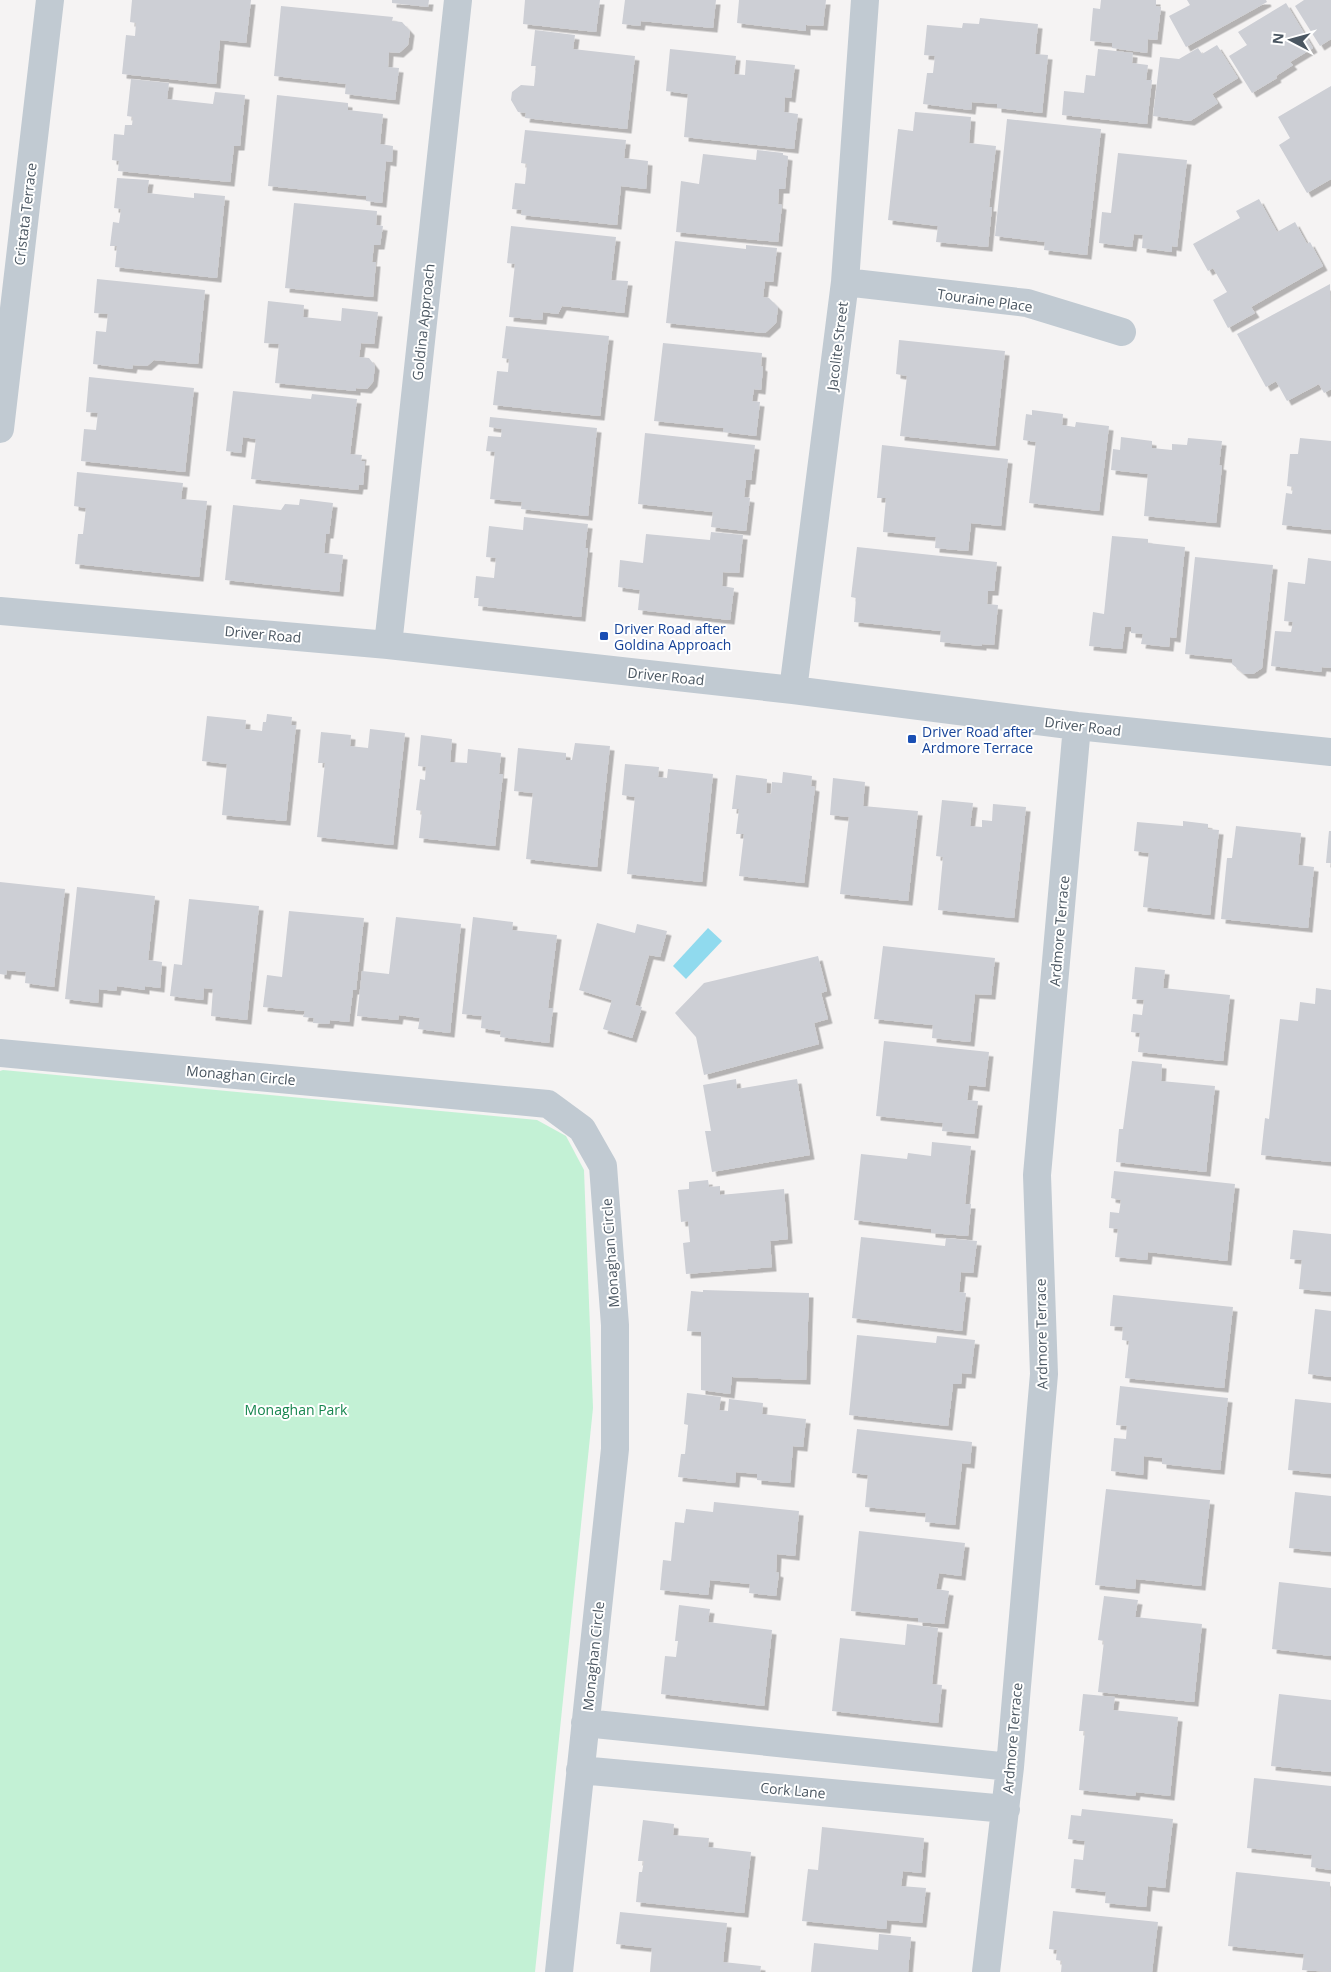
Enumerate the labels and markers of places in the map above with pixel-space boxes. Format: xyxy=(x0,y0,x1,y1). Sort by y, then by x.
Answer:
place label: Driver Road after Goldina Approach xyxy=(614,619,731,654)
marker: Driver Road after Goldina Approach xyxy=(598,630,610,642)
place label: Driver Road after Ardmore Terrace xyxy=(922,722,1034,757)
marker: Driver Road after Ardmore Terrace xyxy=(906,733,918,745)

